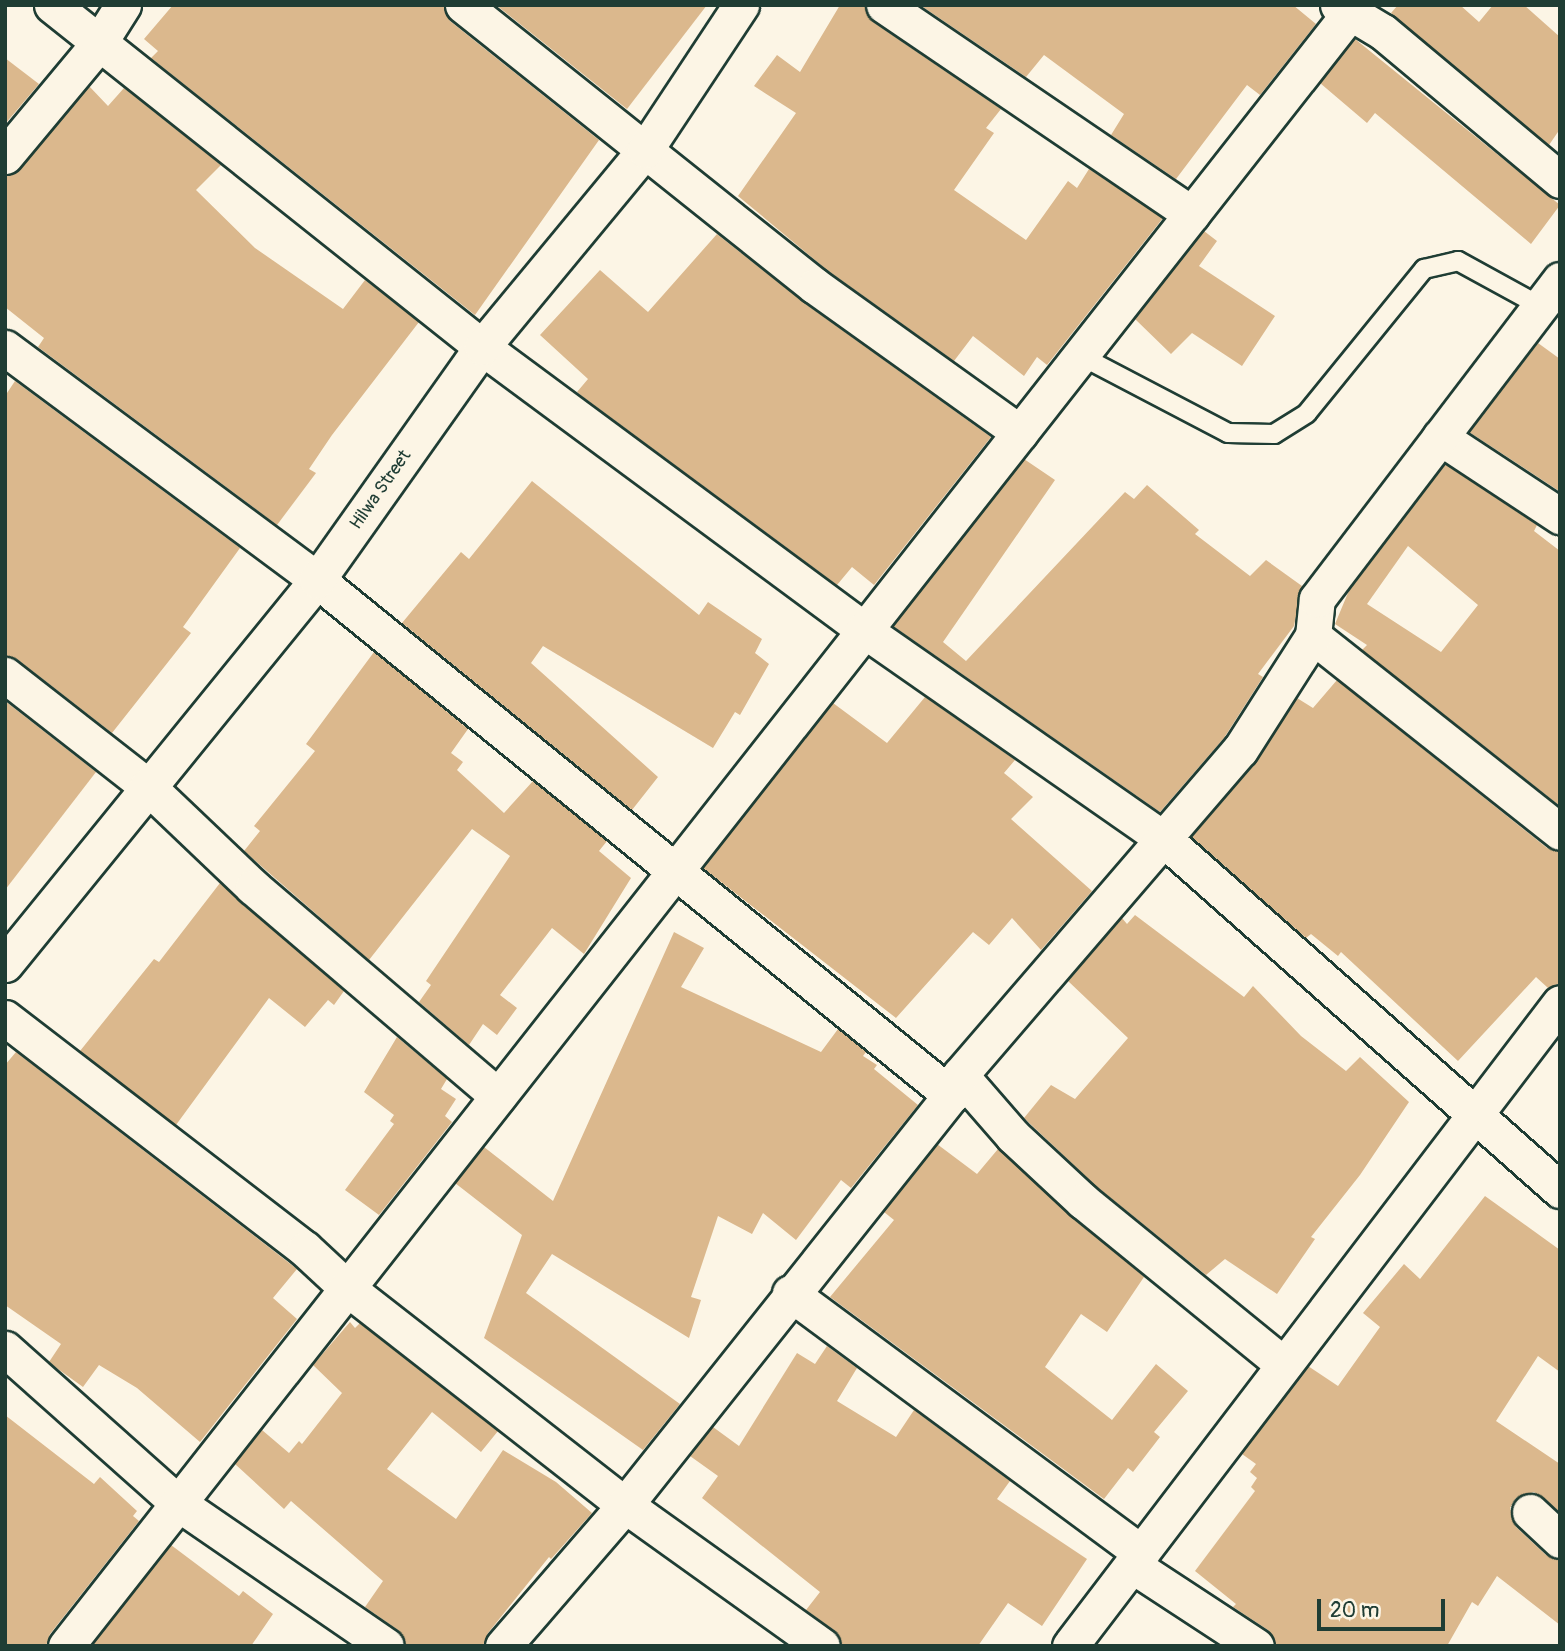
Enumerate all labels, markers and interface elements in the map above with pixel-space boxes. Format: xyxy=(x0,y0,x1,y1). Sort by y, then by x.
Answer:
street label: Hilwa Street xyxy=(346,446,416,534)
scale bar xyxy=(1320,1584,1448,1628)
text: 20 m xyxy=(1330,1597,1379,1624)

